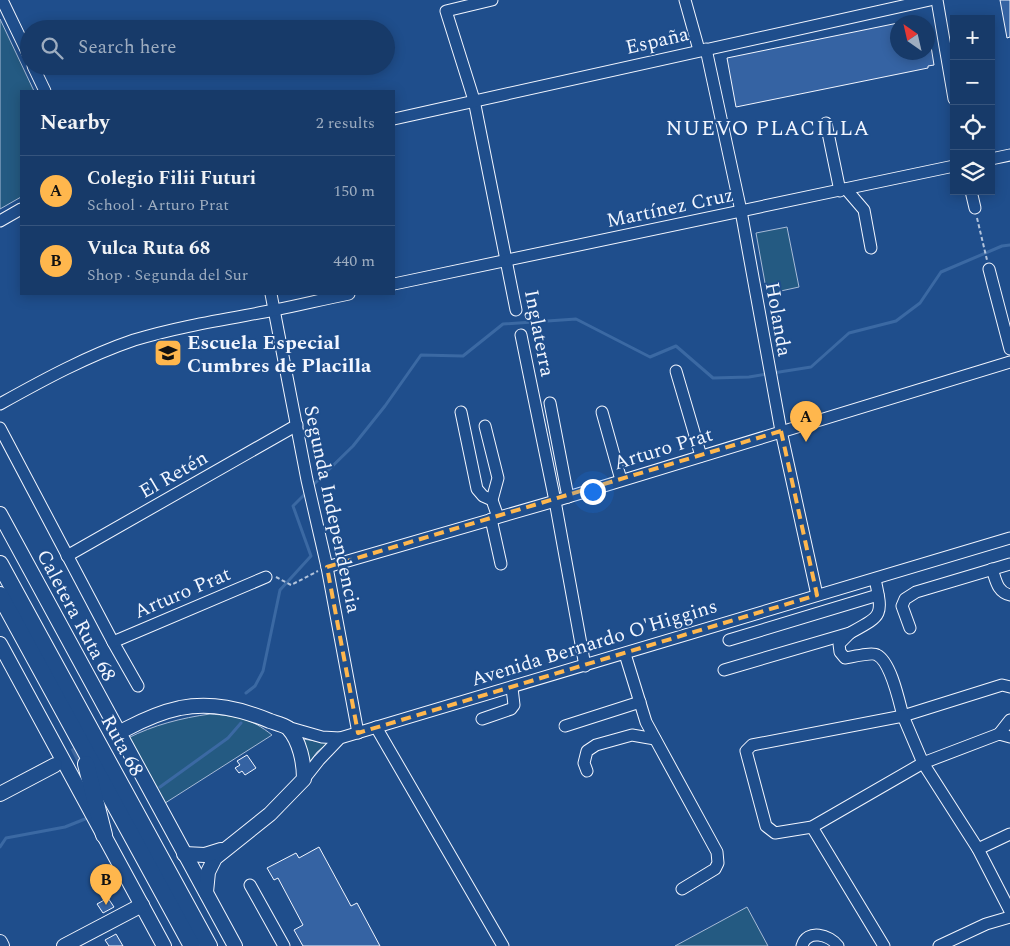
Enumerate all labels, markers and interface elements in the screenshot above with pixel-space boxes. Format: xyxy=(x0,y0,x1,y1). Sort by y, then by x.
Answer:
north arrow xyxy=(890,15,935,60)
map controls xyxy=(950,15,995,195)
button: + xyxy=(950,15,995,60)
street label: España xyxy=(623,19,692,63)
search box xyxy=(20,20,395,75)
text: Search here xyxy=(78,33,177,62)
icon: search xyxy=(38,34,66,62)
button: − xyxy=(950,60,995,105)
button: locate xyxy=(950,105,995,150)
text: Nearby xyxy=(40,107,110,139)
text: 2 results xyxy=(316,111,375,135)
district label: NUEVO PLACILLA xyxy=(666,113,870,145)
button: layers xyxy=(950,150,995,195)
text: Colegio Filii Futuri xyxy=(87,164,256,193)
text: A xyxy=(50,179,62,203)
text: 150 m xyxy=(333,179,375,203)
street label: Martínez Cruz xyxy=(604,180,737,236)
text: School · Arturo Prat xyxy=(87,193,229,217)
text: Vulca Ruta 68 xyxy=(87,234,210,263)
text: B xyxy=(50,249,62,273)
text: 440 m xyxy=(333,249,375,273)
text: Shop · Segunda del Sur xyxy=(87,263,248,287)
street label: Holanda xyxy=(757,280,799,359)
street label: Inglaterra xyxy=(516,287,562,380)
place label: Escuela Especial Cumbres de Placilla xyxy=(187,328,372,381)
school or university icon: Escuela Especial Cumbres de Placilla xyxy=(153,338,183,368)
pin: A xyxy=(790,401,822,442)
street label: Segunda Independencia xyxy=(295,403,369,616)
street label: Arturo Prat xyxy=(610,420,717,478)
street label: El Retén xyxy=(133,443,214,507)
your location xyxy=(580,479,606,505)
street label: Caletera Ruta 68 xyxy=(29,544,124,687)
street label: Arturo Prat xyxy=(129,559,235,627)
street label: Avenida Bernardo O'Higgins xyxy=(467,591,721,695)
street label: Ruta 68 xyxy=(93,709,151,782)
pin: B xyxy=(90,864,122,905)

